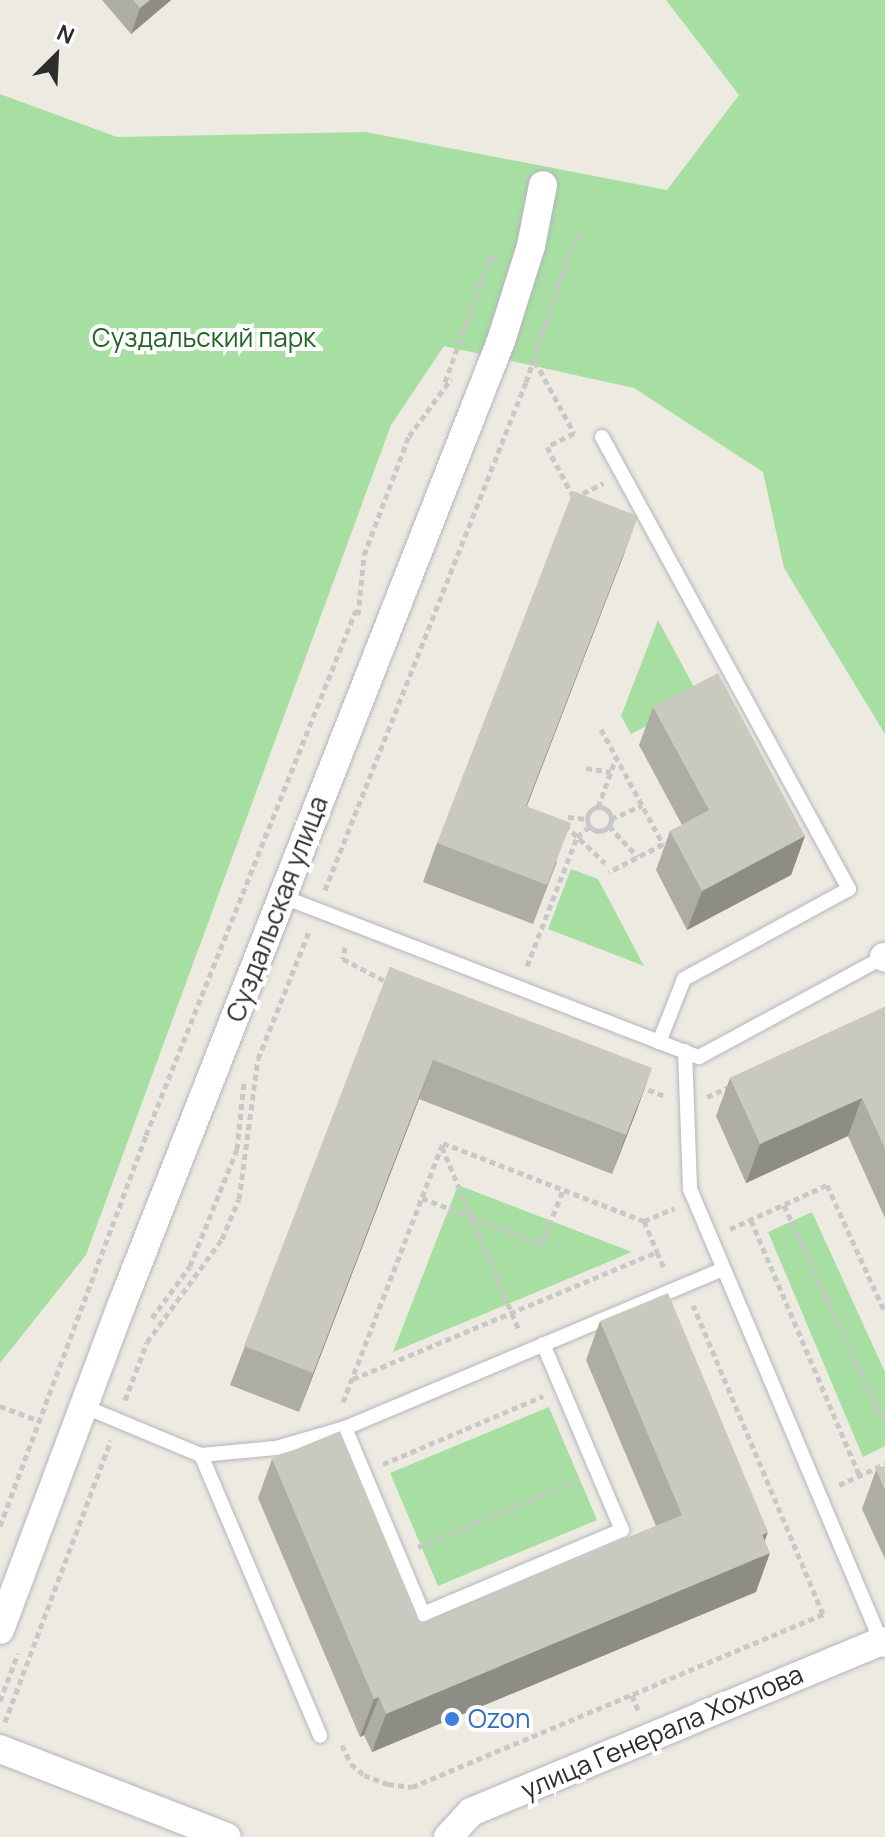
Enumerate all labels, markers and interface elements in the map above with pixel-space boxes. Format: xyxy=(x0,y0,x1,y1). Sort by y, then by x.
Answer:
north arrow xyxy=(16,16,96,96)
text: N xyxy=(52,17,79,51)
park label: Суздальский парк xyxy=(92,322,316,354)
street label: Суздальская улица xyxy=(220,792,334,1026)
street label: улица Генерала Хохлова xyxy=(516,1658,808,1806)
place label: Ozon xyxy=(468,1703,530,1735)
marker: Ozon xyxy=(443,1710,461,1728)

